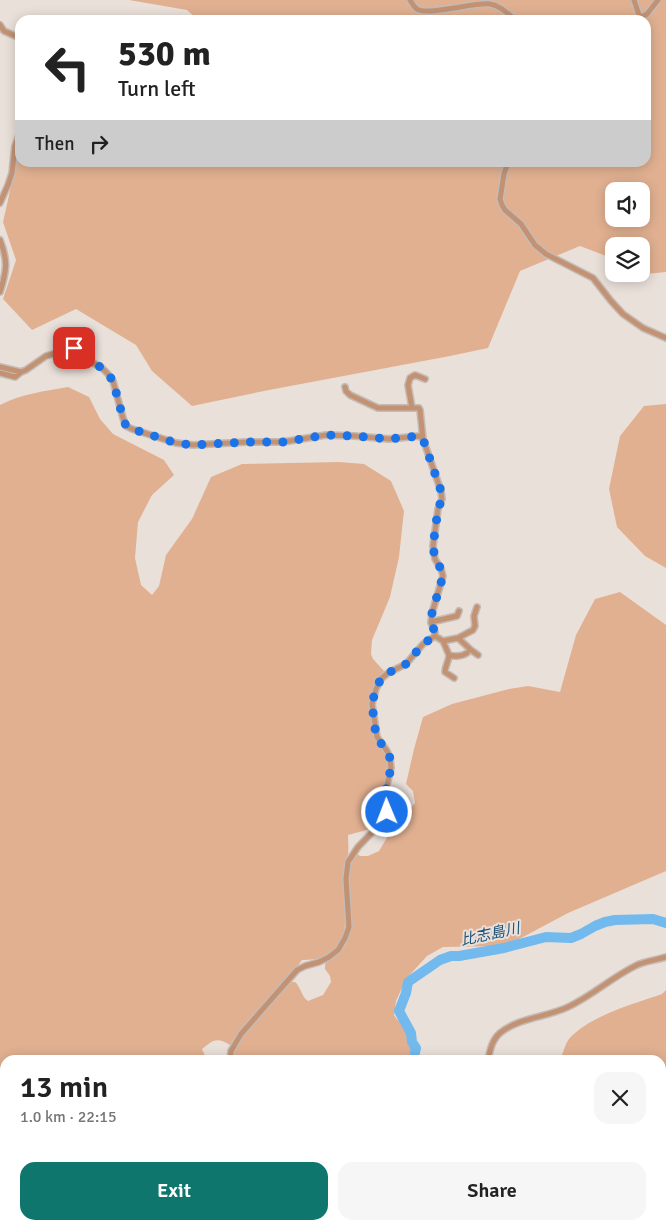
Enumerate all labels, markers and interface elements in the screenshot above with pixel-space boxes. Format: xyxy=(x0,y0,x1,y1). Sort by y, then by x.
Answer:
text: 530 m xyxy=(118,32,211,75)
icon: left xyxy=(35,35,100,100)
text: Turn left xyxy=(118,75,196,102)
icon: right xyxy=(85,130,113,158)
text: Then xyxy=(35,132,75,156)
map controls xyxy=(605,182,650,282)
button: sound xyxy=(605,182,650,227)
button: layers xyxy=(605,237,650,282)
pin xyxy=(53,327,95,369)
icon: arrive xyxy=(60,334,88,362)
position arrow xyxy=(360,785,412,837)
water label: 比志島川 xyxy=(459,919,523,949)
text: 13 min xyxy=(20,1069,108,1106)
button: close xyxy=(594,1072,646,1124)
text: 1.0 km · 22:15 xyxy=(20,1107,117,1127)
button: Exit xyxy=(20,1162,328,1220)
button: Share xyxy=(338,1162,646,1220)

